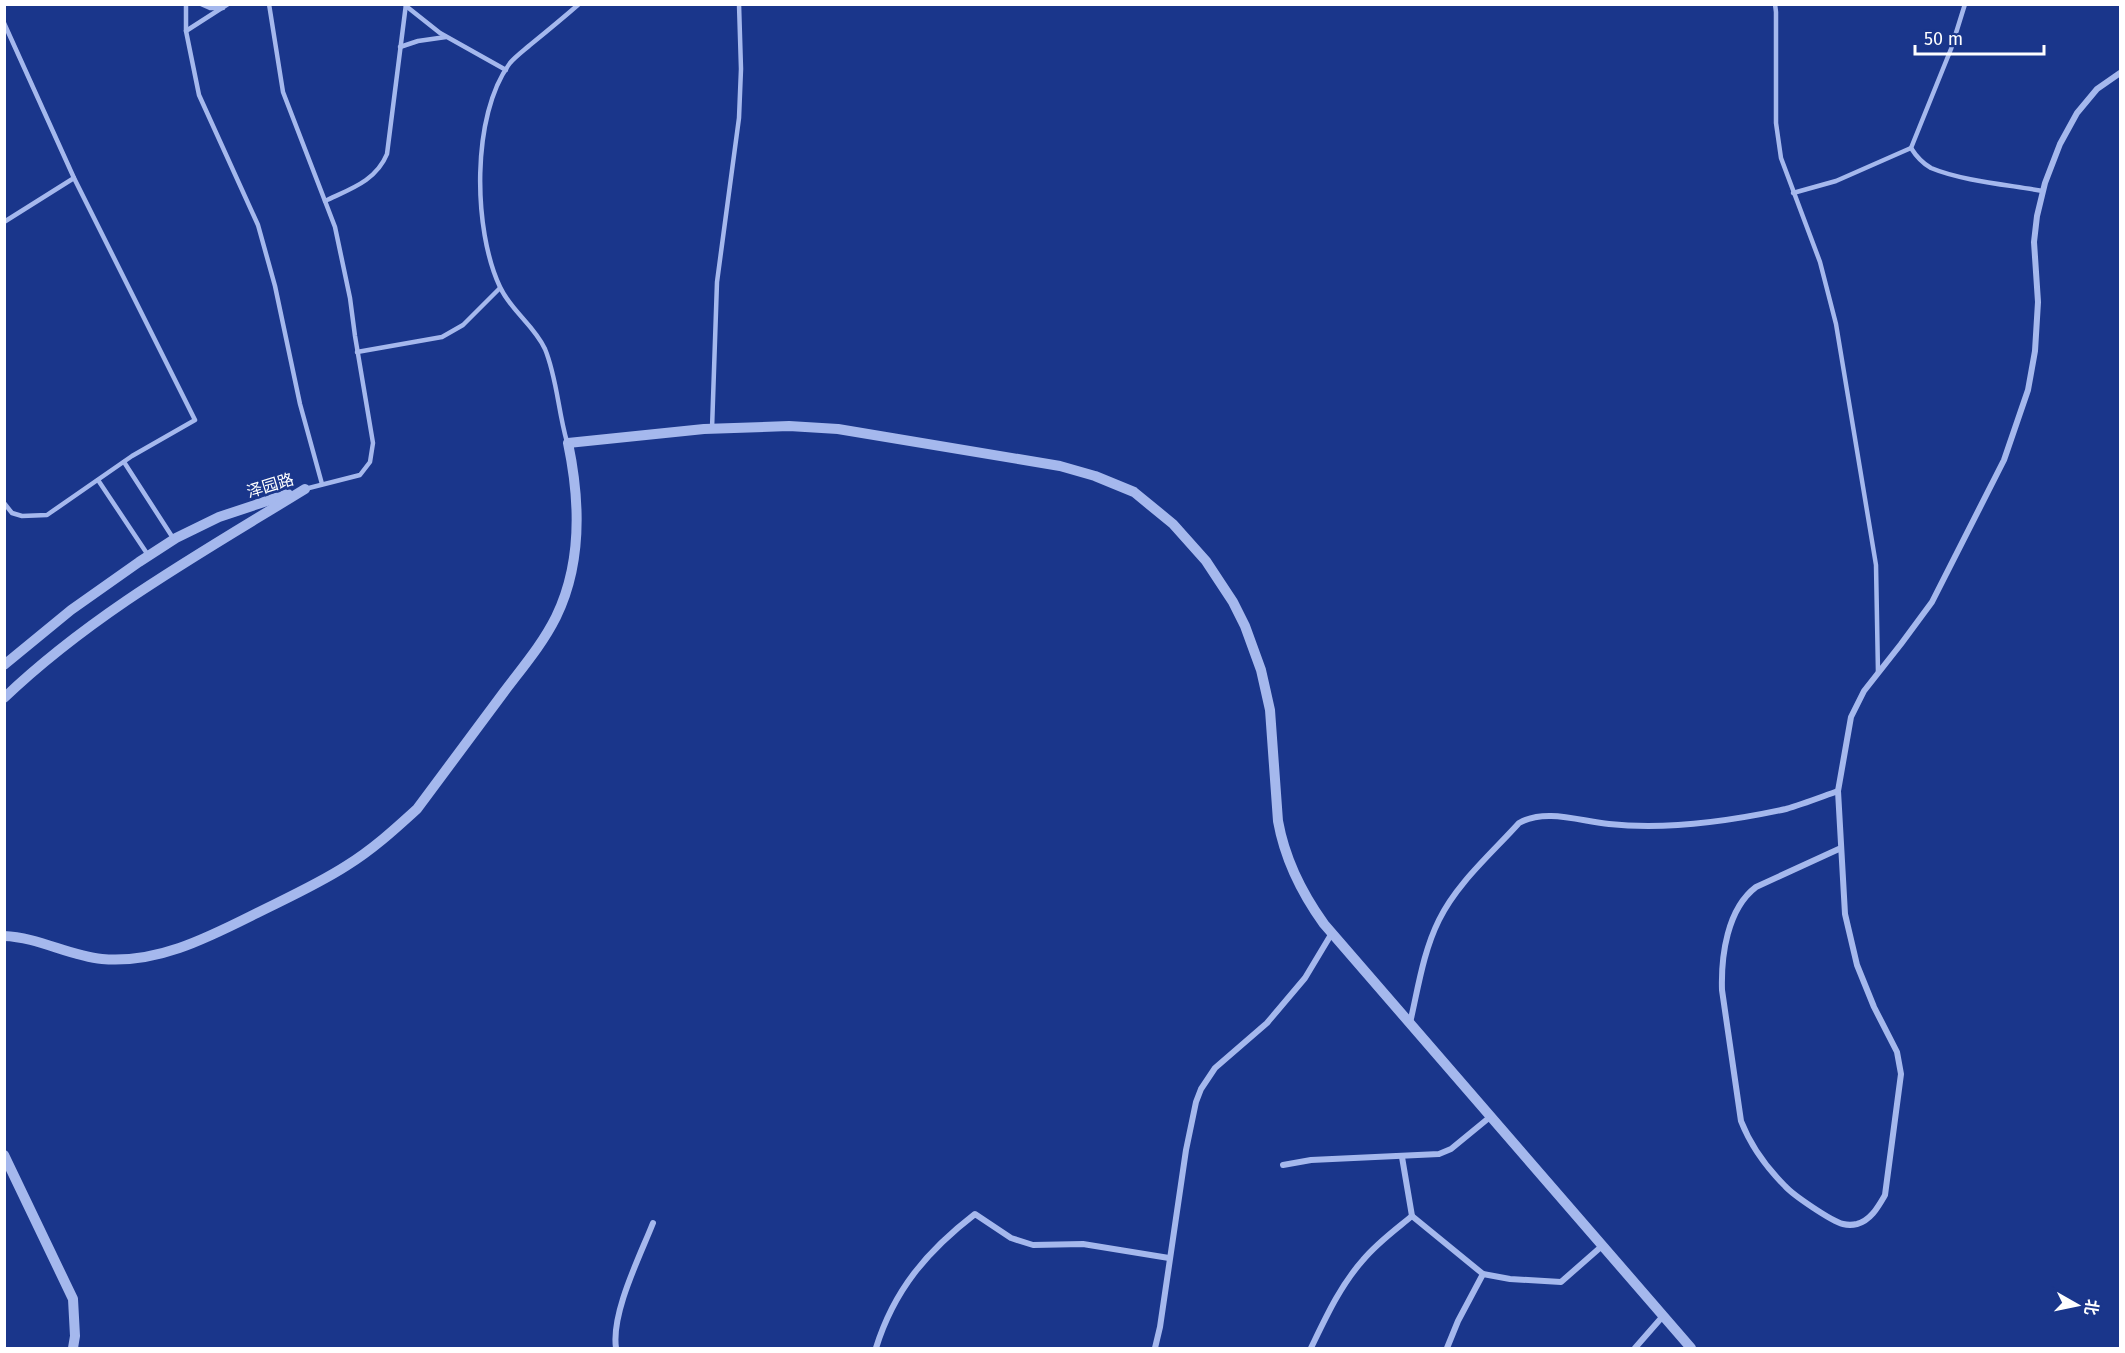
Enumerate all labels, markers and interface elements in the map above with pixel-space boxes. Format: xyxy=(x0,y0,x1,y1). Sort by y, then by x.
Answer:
scale bar xyxy=(1915,18,2044,56)
text: 50 m xyxy=(1924,28,1963,50)
street label: 泽园路 xyxy=(244,469,296,502)
north arrow xyxy=(2047,1275,2107,1335)
text: 北 xyxy=(2081,1298,2102,1317)

